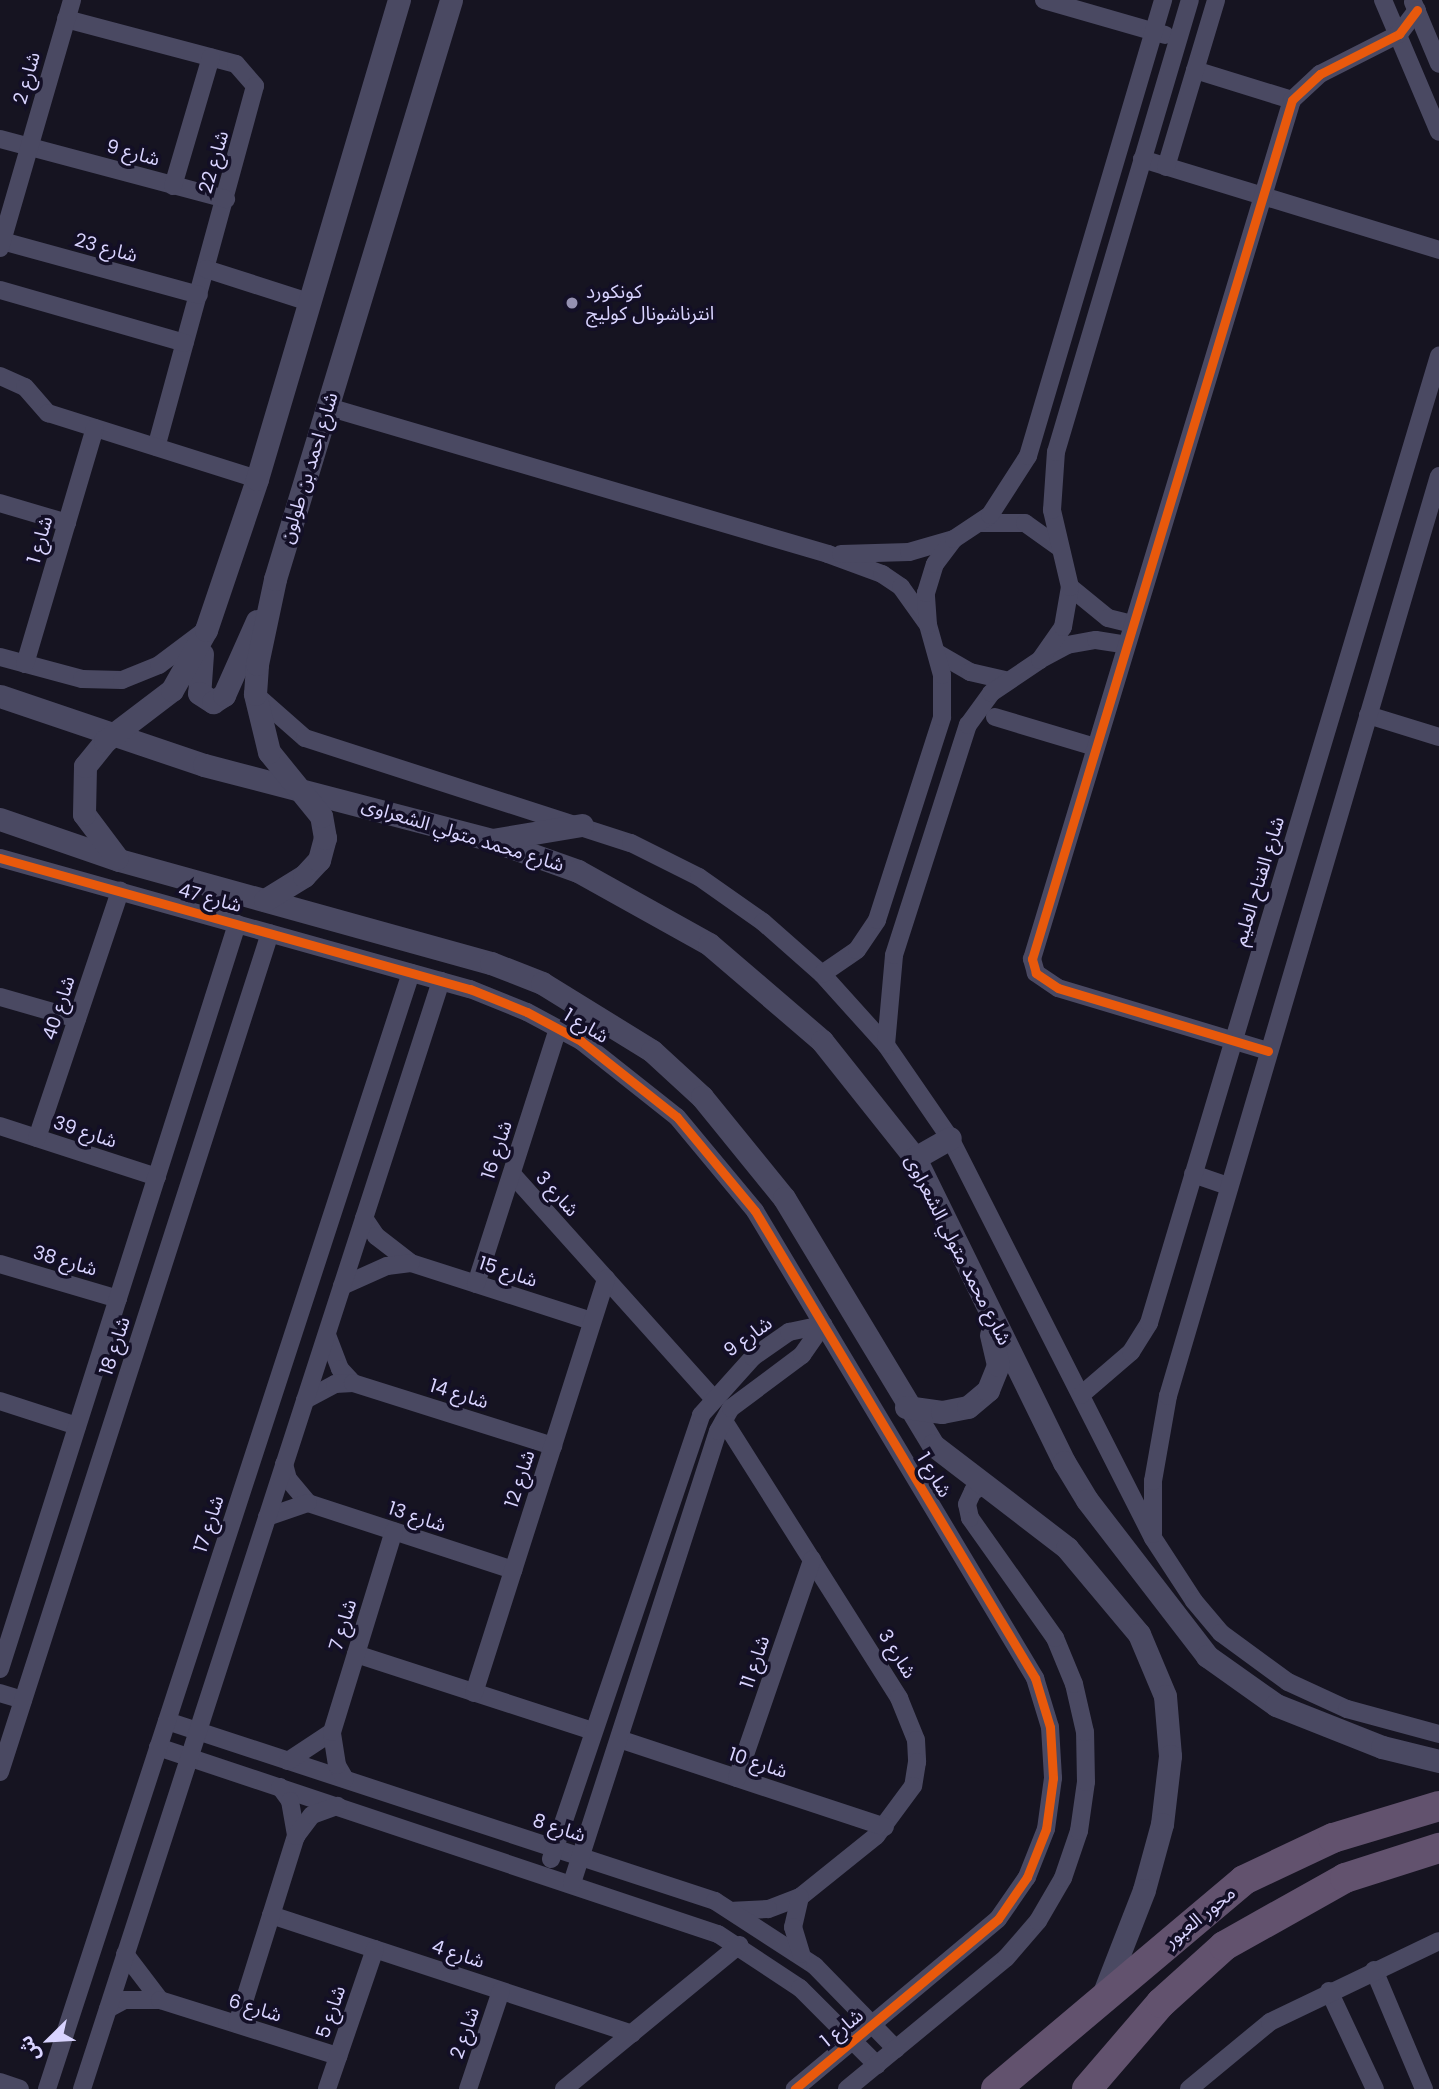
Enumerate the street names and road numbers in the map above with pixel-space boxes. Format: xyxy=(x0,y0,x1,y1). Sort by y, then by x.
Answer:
street label: شارع 2 xyxy=(9,49,45,107)
street label: شارع 22 xyxy=(194,128,234,196)
street label: شارع 9 xyxy=(104,135,162,171)
street label: شارع 23 xyxy=(72,229,140,267)
street label: شارع احمد بن طولون xyxy=(275,390,343,546)
street label: شارع 1 xyxy=(22,514,58,566)
street label: شارع محمد متولي الشعراوى xyxy=(359,793,567,877)
street label: شارع الفتاح العليم xyxy=(1229,814,1289,948)
street label: شارع 47 xyxy=(176,879,244,917)
street label: شارع 40 xyxy=(38,973,80,1043)
street label: شارع 1 xyxy=(559,1004,613,1048)
street label: شارع 39 xyxy=(50,1111,120,1153)
street label: شارع 16 xyxy=(477,1118,517,1182)
street label: شارع محمد متولي الشعراوى xyxy=(900,1151,1016,1349)
street label: شارع 3 xyxy=(531,1167,583,1221)
street label: شارع 38 xyxy=(30,1241,100,1281)
street label: شارع 15 xyxy=(476,1252,540,1292)
street label: شارع 9 xyxy=(719,1312,777,1362)
street label: شارع 18 xyxy=(95,1314,135,1378)
street label: شارع 14 xyxy=(427,1374,491,1414)
street label: شارع 12 xyxy=(500,1447,540,1511)
street label: شارع 1 xyxy=(912,1448,956,1502)
street label: شارع 17 xyxy=(189,1493,229,1555)
street label: شارع 13 xyxy=(385,1497,449,1537)
street label: شارع 7 xyxy=(324,1597,362,1653)
street label: شارع 3 xyxy=(873,1625,921,1683)
street label: شارع 11 xyxy=(735,1633,775,1691)
street label: شارع 10 xyxy=(726,1743,790,1783)
street label: شارع 8 xyxy=(530,1809,588,1847)
street label: محور العبور xyxy=(1160,1881,1240,1953)
street label: شارع 4 xyxy=(429,1935,487,1973)
street label: شارع 5 xyxy=(311,1983,351,2041)
street label: شارع 6 xyxy=(226,1989,284,2027)
street label: شارع 2 xyxy=(446,2004,484,2062)
street label: شارع 1 xyxy=(816,2004,868,2052)

